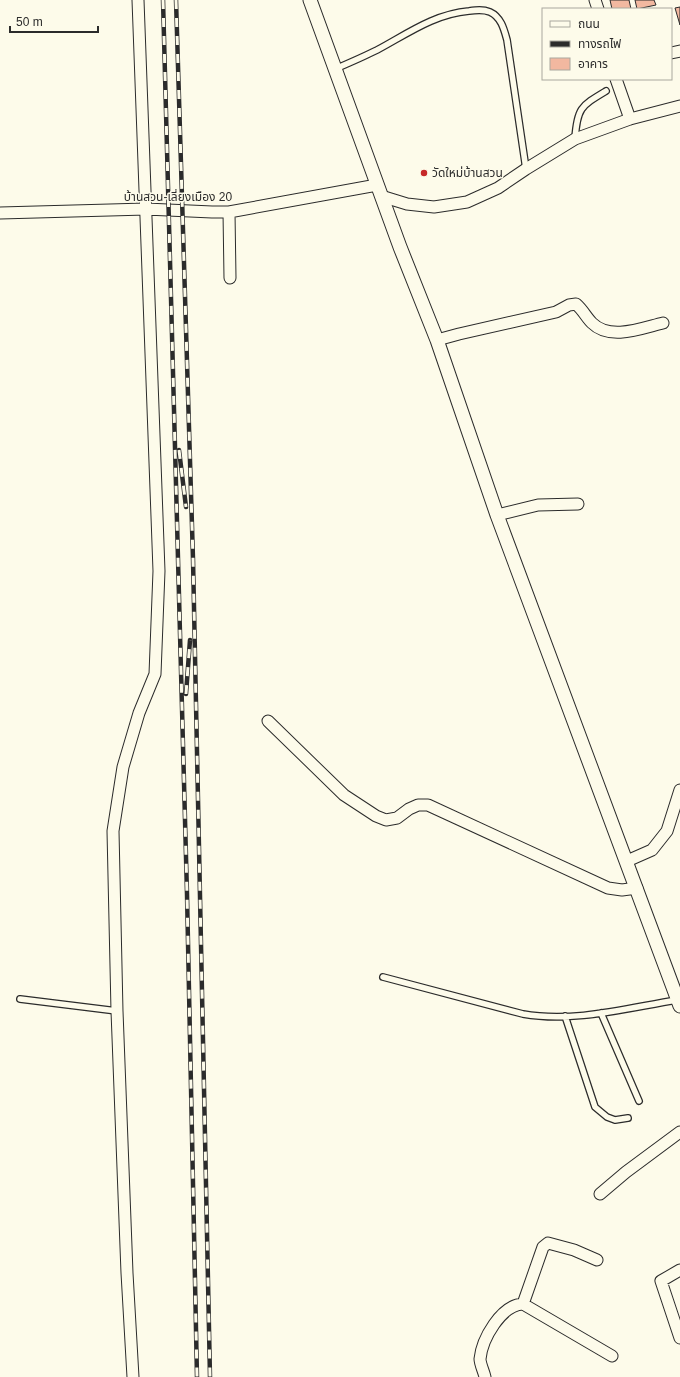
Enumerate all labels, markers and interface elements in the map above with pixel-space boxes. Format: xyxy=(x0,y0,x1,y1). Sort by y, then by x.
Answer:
scale bar xyxy=(10,8,98,34)
legend xyxy=(542,8,672,80)
text: 50 m xyxy=(16,15,43,29)
text: ถนน xyxy=(578,17,600,31)
text: ทางรถไฟ xyxy=(578,37,621,51)
text: อาคาร xyxy=(578,57,608,71)
place label: วัดใหม่บ้านสวน xyxy=(432,166,503,180)
marker: วัดใหม่บ้านสวน xyxy=(419,168,429,178)
street label: บ้านสวน-เลี่ยงเมือง 20 xyxy=(124,188,233,204)

